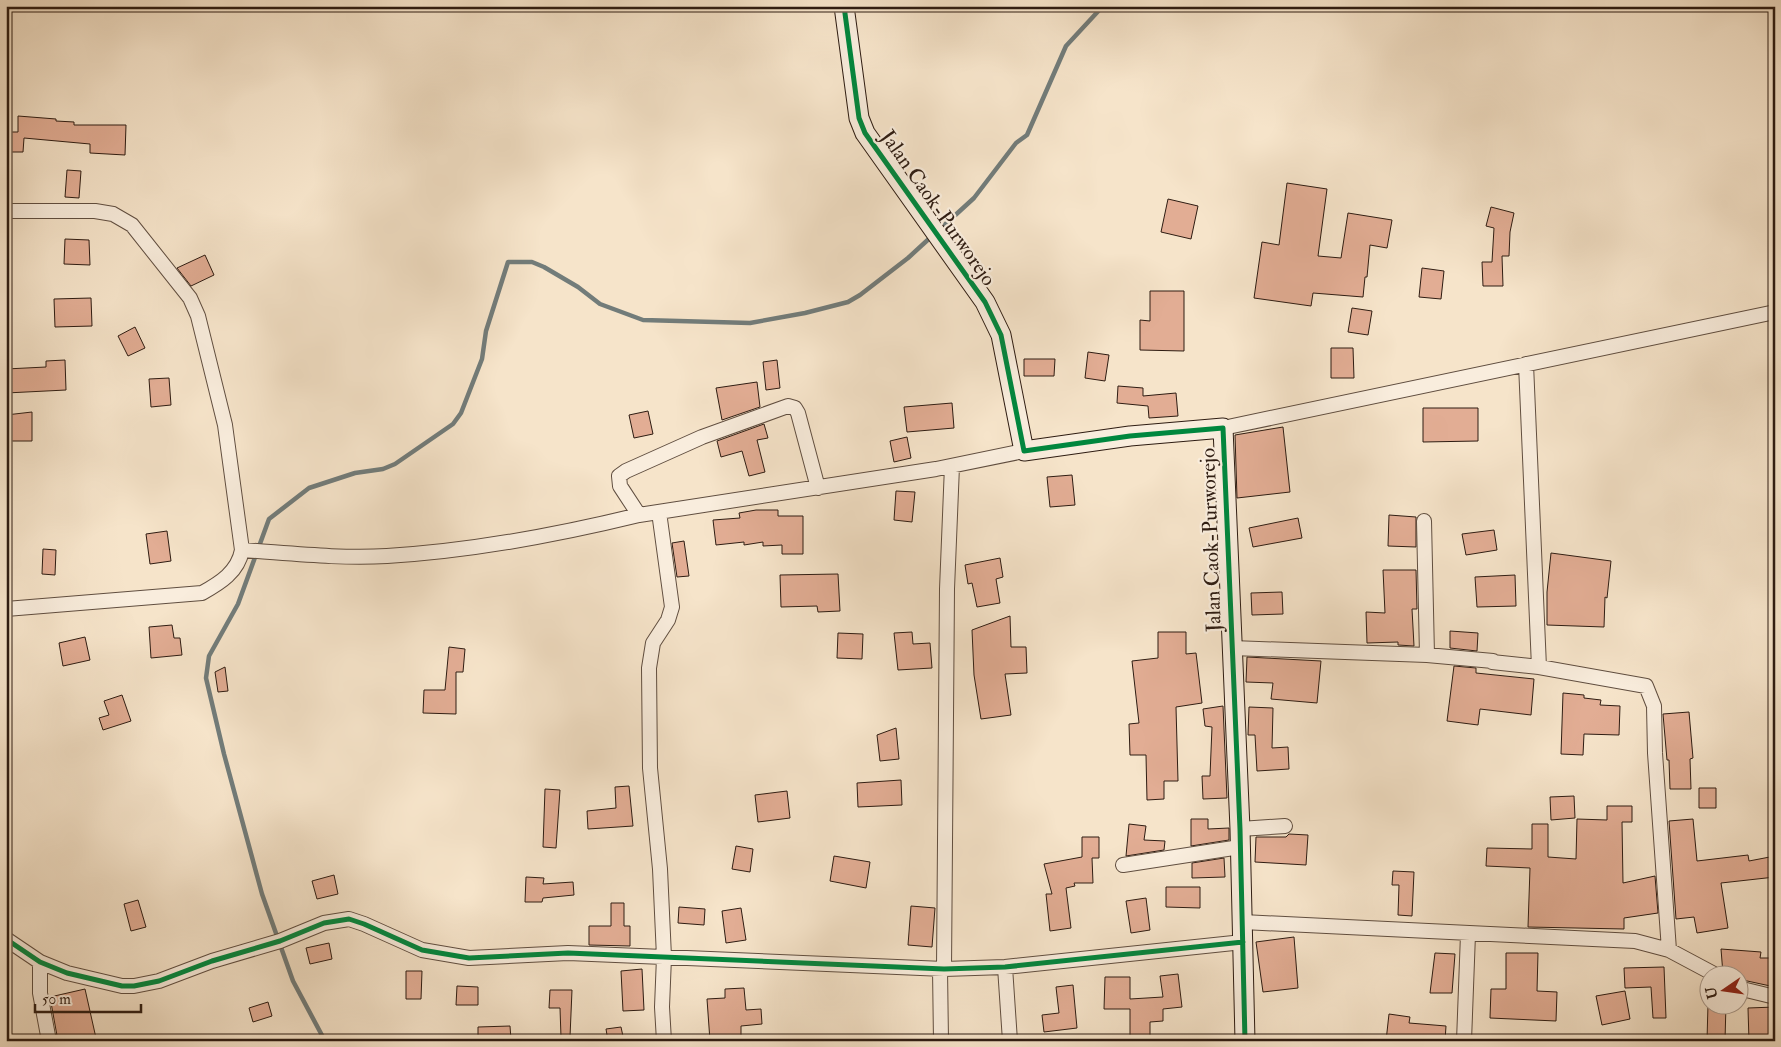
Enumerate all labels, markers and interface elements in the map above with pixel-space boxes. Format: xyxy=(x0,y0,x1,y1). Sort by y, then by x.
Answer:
street label: Jalan Caok-Purworejo xyxy=(874,124,1002,291)
street label: Jalan Caok-Purworejo xyxy=(1194,447,1228,634)
north arrow xyxy=(1698,964,1748,1014)
scale bar xyxy=(35,982,141,1014)
text: U xyxy=(1702,985,1721,1000)
text: 50 m xyxy=(42,990,71,1009)

